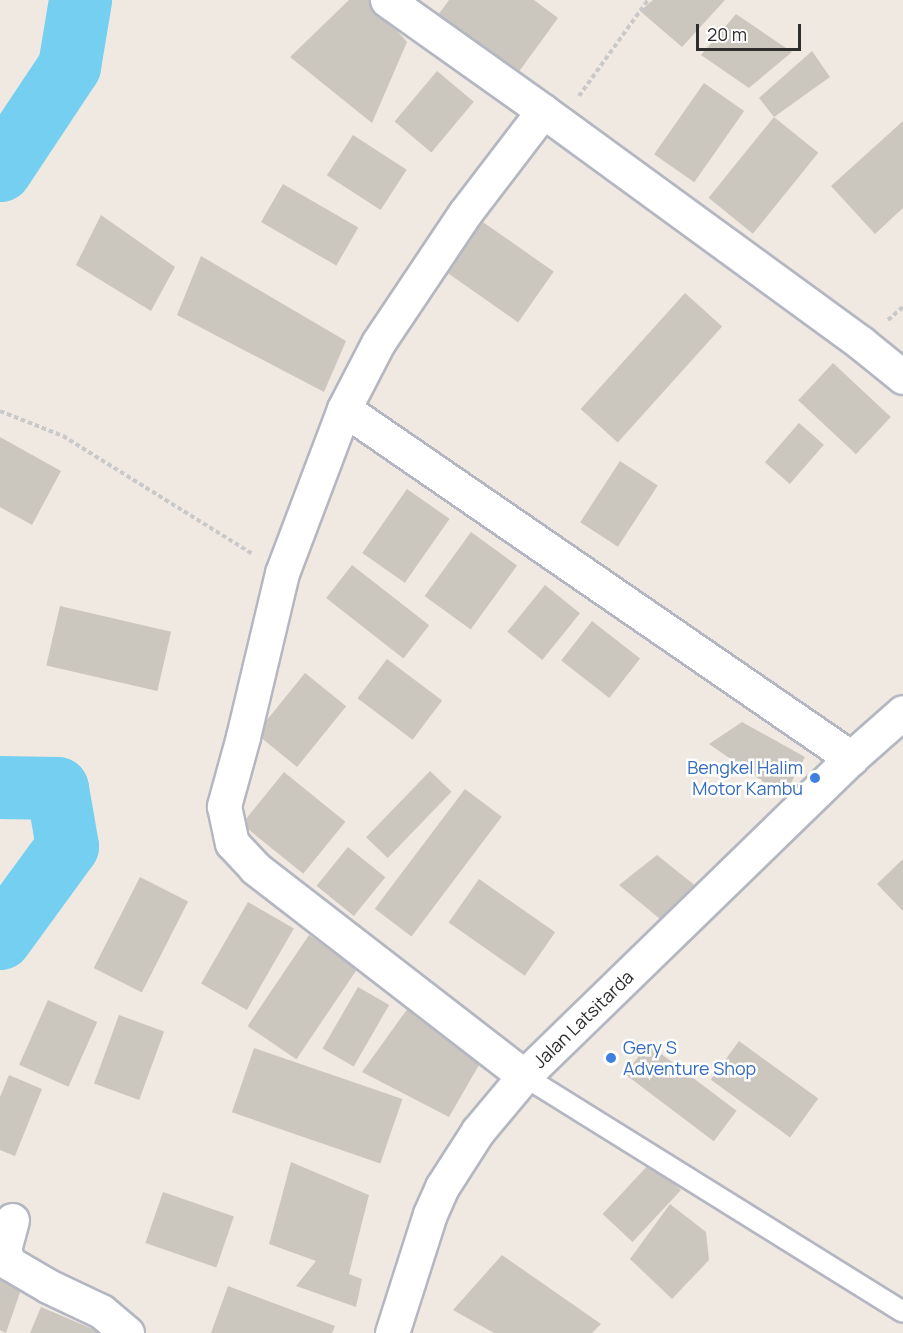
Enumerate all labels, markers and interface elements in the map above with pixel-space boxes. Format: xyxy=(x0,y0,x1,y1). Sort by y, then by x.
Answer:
scale bar xyxy=(699,12,804,50)
text: 20 m xyxy=(707,22,747,46)
place label: Bengkel Halim Motor Kambu xyxy=(687,757,803,800)
marker: Bengkel Halim Motor Kambu xyxy=(808,771,822,785)
street label: Jalan Latsitarda xyxy=(528,966,638,1072)
place label: Gery S Adventure Shop xyxy=(623,1037,756,1080)
marker: Gery S Adventure Shop xyxy=(604,1051,618,1065)

